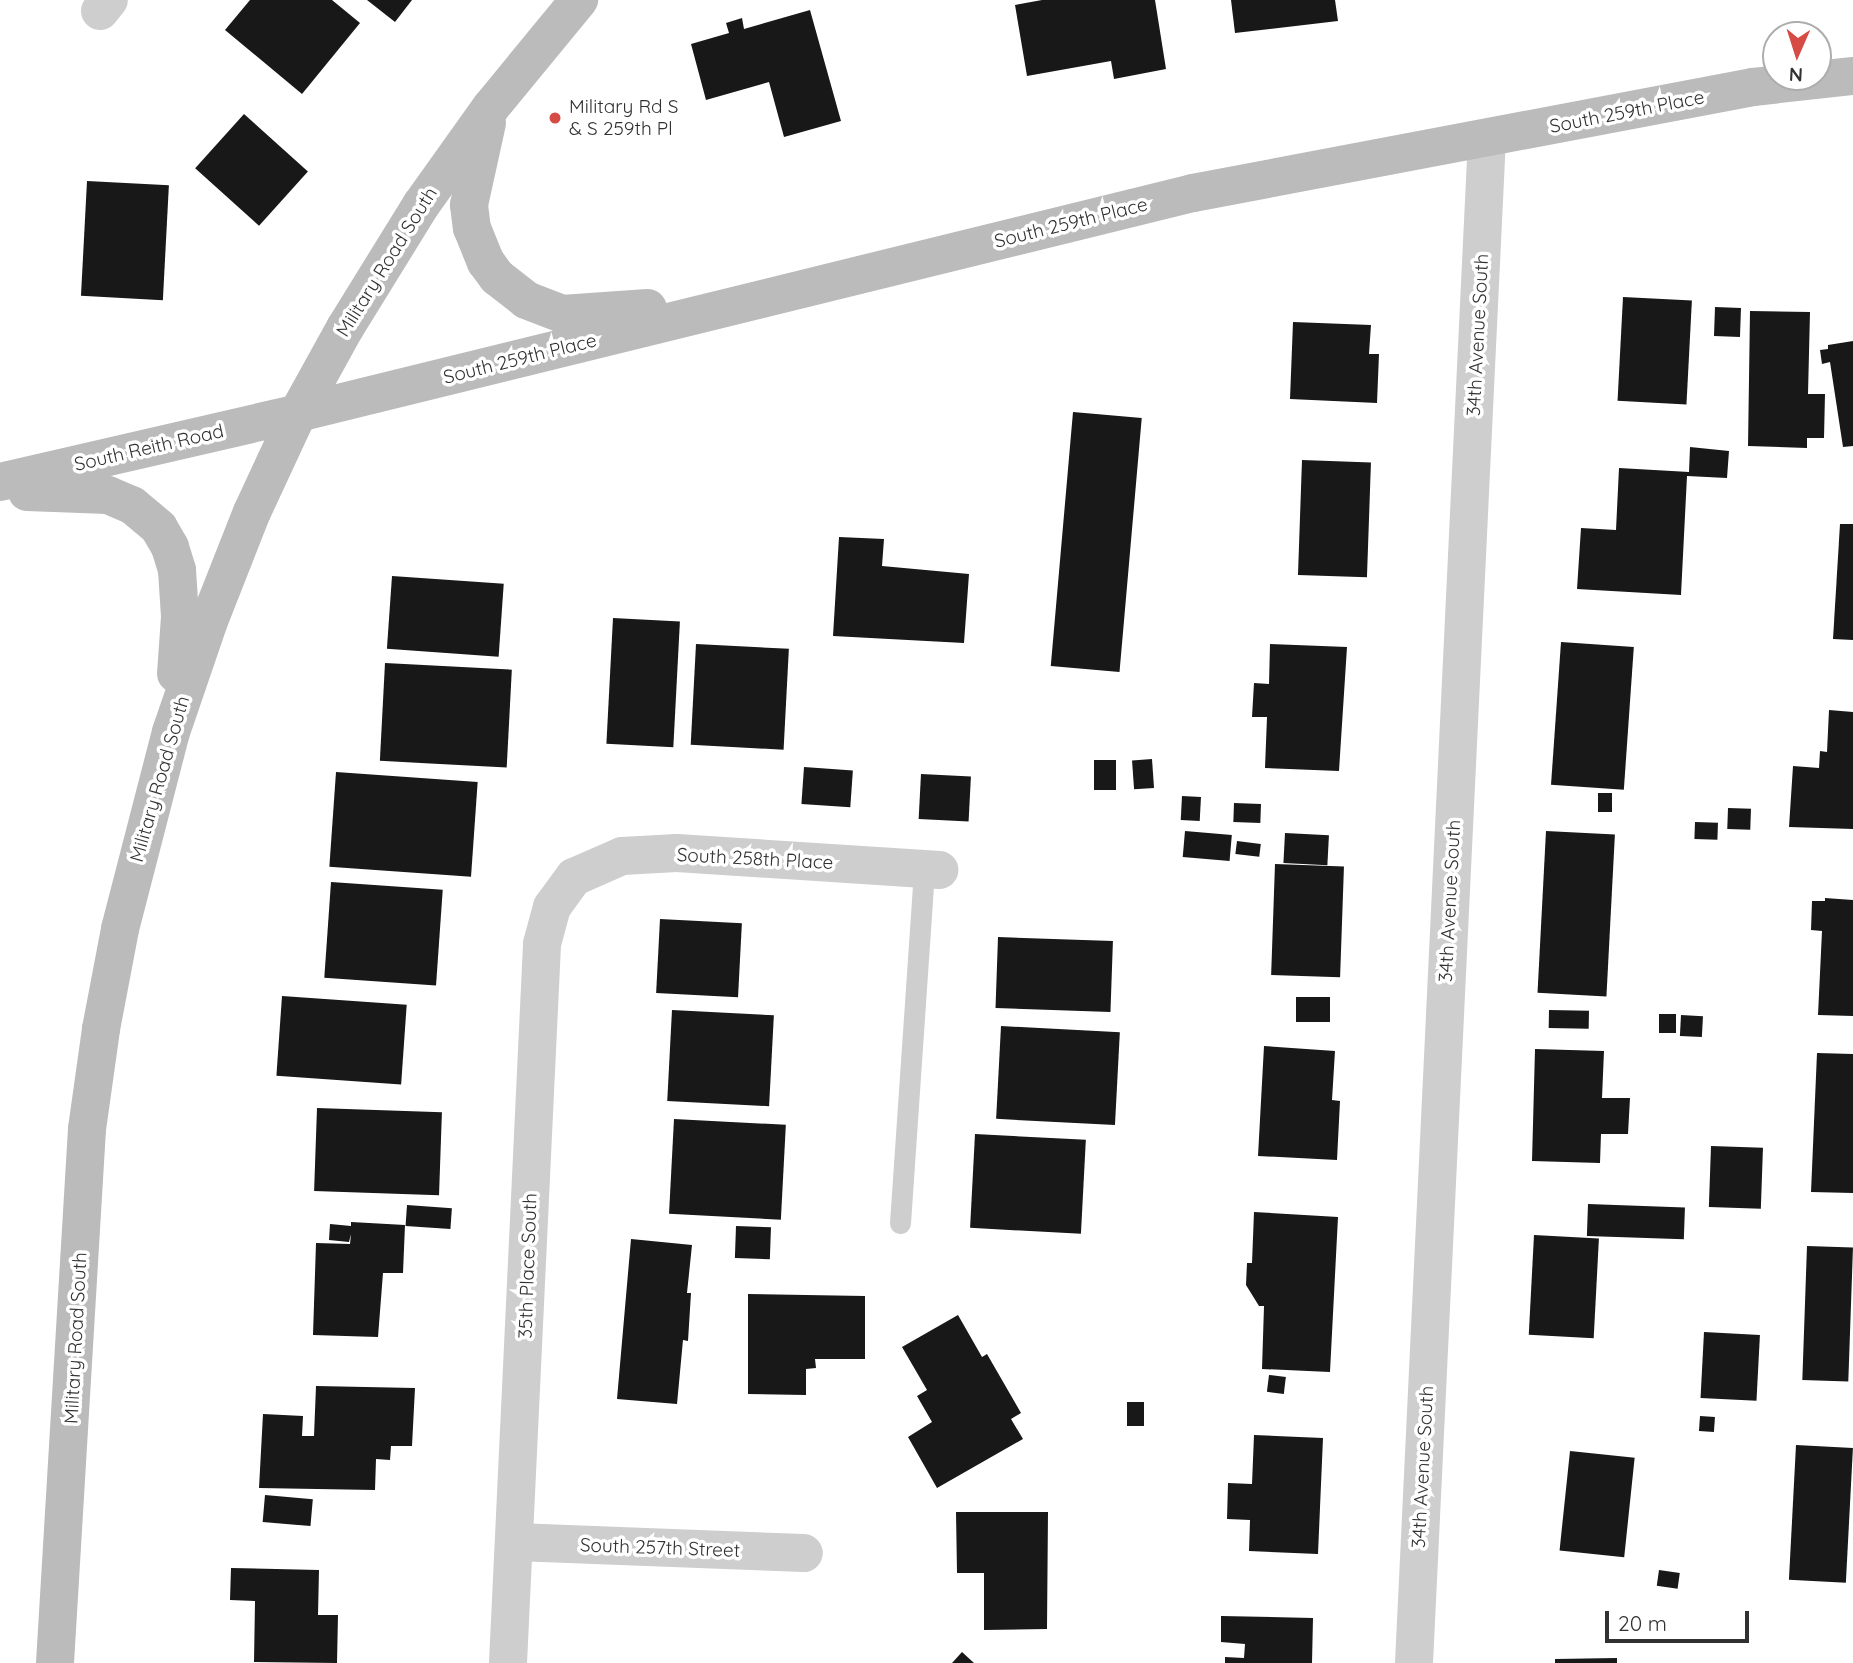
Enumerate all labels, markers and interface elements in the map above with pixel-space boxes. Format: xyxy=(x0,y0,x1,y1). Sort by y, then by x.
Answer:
north arrow xyxy=(1762,21,1832,91)
text: N xyxy=(1788,63,1804,87)
street label: South 259th Place xyxy=(1548,86,1706,138)
place label: Military Rd S & S 259th Pl xyxy=(569,96,678,140)
marker: Military Rd S & S 259th Pl xyxy=(547,110,563,126)
street label: Military Road South xyxy=(332,183,442,341)
street label: South 259th Place xyxy=(992,193,1150,253)
street label: 34th Avenue South xyxy=(1462,253,1494,417)
street label: South 259th Place xyxy=(441,329,599,389)
street label: South Reith Road xyxy=(72,420,226,476)
street label: Military Road South xyxy=(125,693,195,865)
street label: 34th Avenue South xyxy=(1434,819,1466,983)
street label: South 258th Place xyxy=(676,844,834,874)
street label: 35th Place South xyxy=(514,1193,542,1339)
street label: Military Road South xyxy=(60,1252,92,1424)
street label: 34th Avenue South xyxy=(1407,1385,1439,1549)
street label: South 257th Street xyxy=(579,1534,741,1562)
scale bar xyxy=(1608,1596,1752,1640)
text: 20 m xyxy=(1618,1610,1667,1636)

